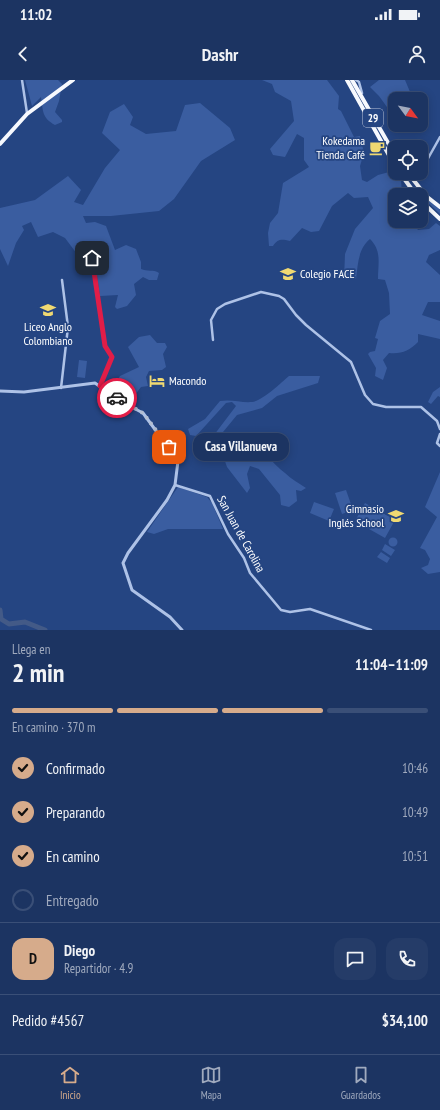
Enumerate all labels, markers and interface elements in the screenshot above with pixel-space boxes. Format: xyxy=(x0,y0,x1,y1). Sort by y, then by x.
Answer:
text: 11:02 xyxy=(20,5,52,24)
icon: back xyxy=(12,43,34,65)
text: Dashr xyxy=(202,43,238,66)
icon: person xyxy=(406,43,428,65)
north arrow xyxy=(388,92,428,132)
map controls xyxy=(388,92,428,228)
road number: 29 xyxy=(363,109,383,127)
place label: Kokedama Tienda Café xyxy=(316,133,365,162)
cafe icon: Kokedama Tienda Café xyxy=(368,139,386,157)
button: locate xyxy=(388,140,428,180)
button: layers xyxy=(388,188,428,228)
pin xyxy=(75,241,109,275)
icon: home xyxy=(81,247,103,269)
school or university icon: Colegio FACE xyxy=(279,265,297,283)
place label: Colegio FACE xyxy=(300,266,355,281)
school or university icon: Liceo Anglo Colombiano xyxy=(39,301,57,319)
place label: Liceo Anglo Colombiano xyxy=(23,319,73,348)
hotel icon: Macondo xyxy=(148,372,166,390)
place label: Macondo xyxy=(169,373,206,388)
courier xyxy=(97,378,137,418)
icon: car xyxy=(106,387,128,409)
pin xyxy=(152,430,186,464)
callout: Casa Villanueva xyxy=(193,433,289,461)
icon: bag xyxy=(158,436,180,458)
text: Casa Villanueva xyxy=(205,438,277,455)
street label: San Juan de Carolina xyxy=(214,493,269,575)
place label: Gimnasio Inglés School xyxy=(329,501,384,530)
school or university icon: Gimnasio Inglés School xyxy=(387,507,405,525)
text: Llega en xyxy=(12,641,50,658)
text: 11:04–11:09 xyxy=(355,655,428,674)
text: 2 min xyxy=(12,656,65,689)
text: En camino · 370 m xyxy=(12,719,96,736)
icon: check xyxy=(12,757,34,779)
text: Confirmado xyxy=(46,759,105,778)
text: 10:46 xyxy=(402,760,428,777)
icon: check xyxy=(12,801,34,823)
text: Preparando xyxy=(46,803,105,822)
text: 10:49 xyxy=(402,804,428,821)
icon: check xyxy=(12,845,34,867)
text: En camino xyxy=(46,847,100,866)
text: 10:51 xyxy=(402,848,428,865)
text: Entregado xyxy=(46,891,99,910)
button: chat xyxy=(334,938,376,980)
button: phone xyxy=(386,938,428,980)
text: Diego xyxy=(64,941,95,960)
text: D xyxy=(29,949,37,968)
text: Repartidor · 4.9 xyxy=(64,960,133,977)
text: Pedido #4567 xyxy=(12,1011,84,1030)
text: $34,100 xyxy=(382,1011,428,1030)
tab: Inicio xyxy=(59,1064,81,1102)
tab: Mapa xyxy=(200,1064,222,1102)
tab: Guardados xyxy=(341,1064,381,1102)

